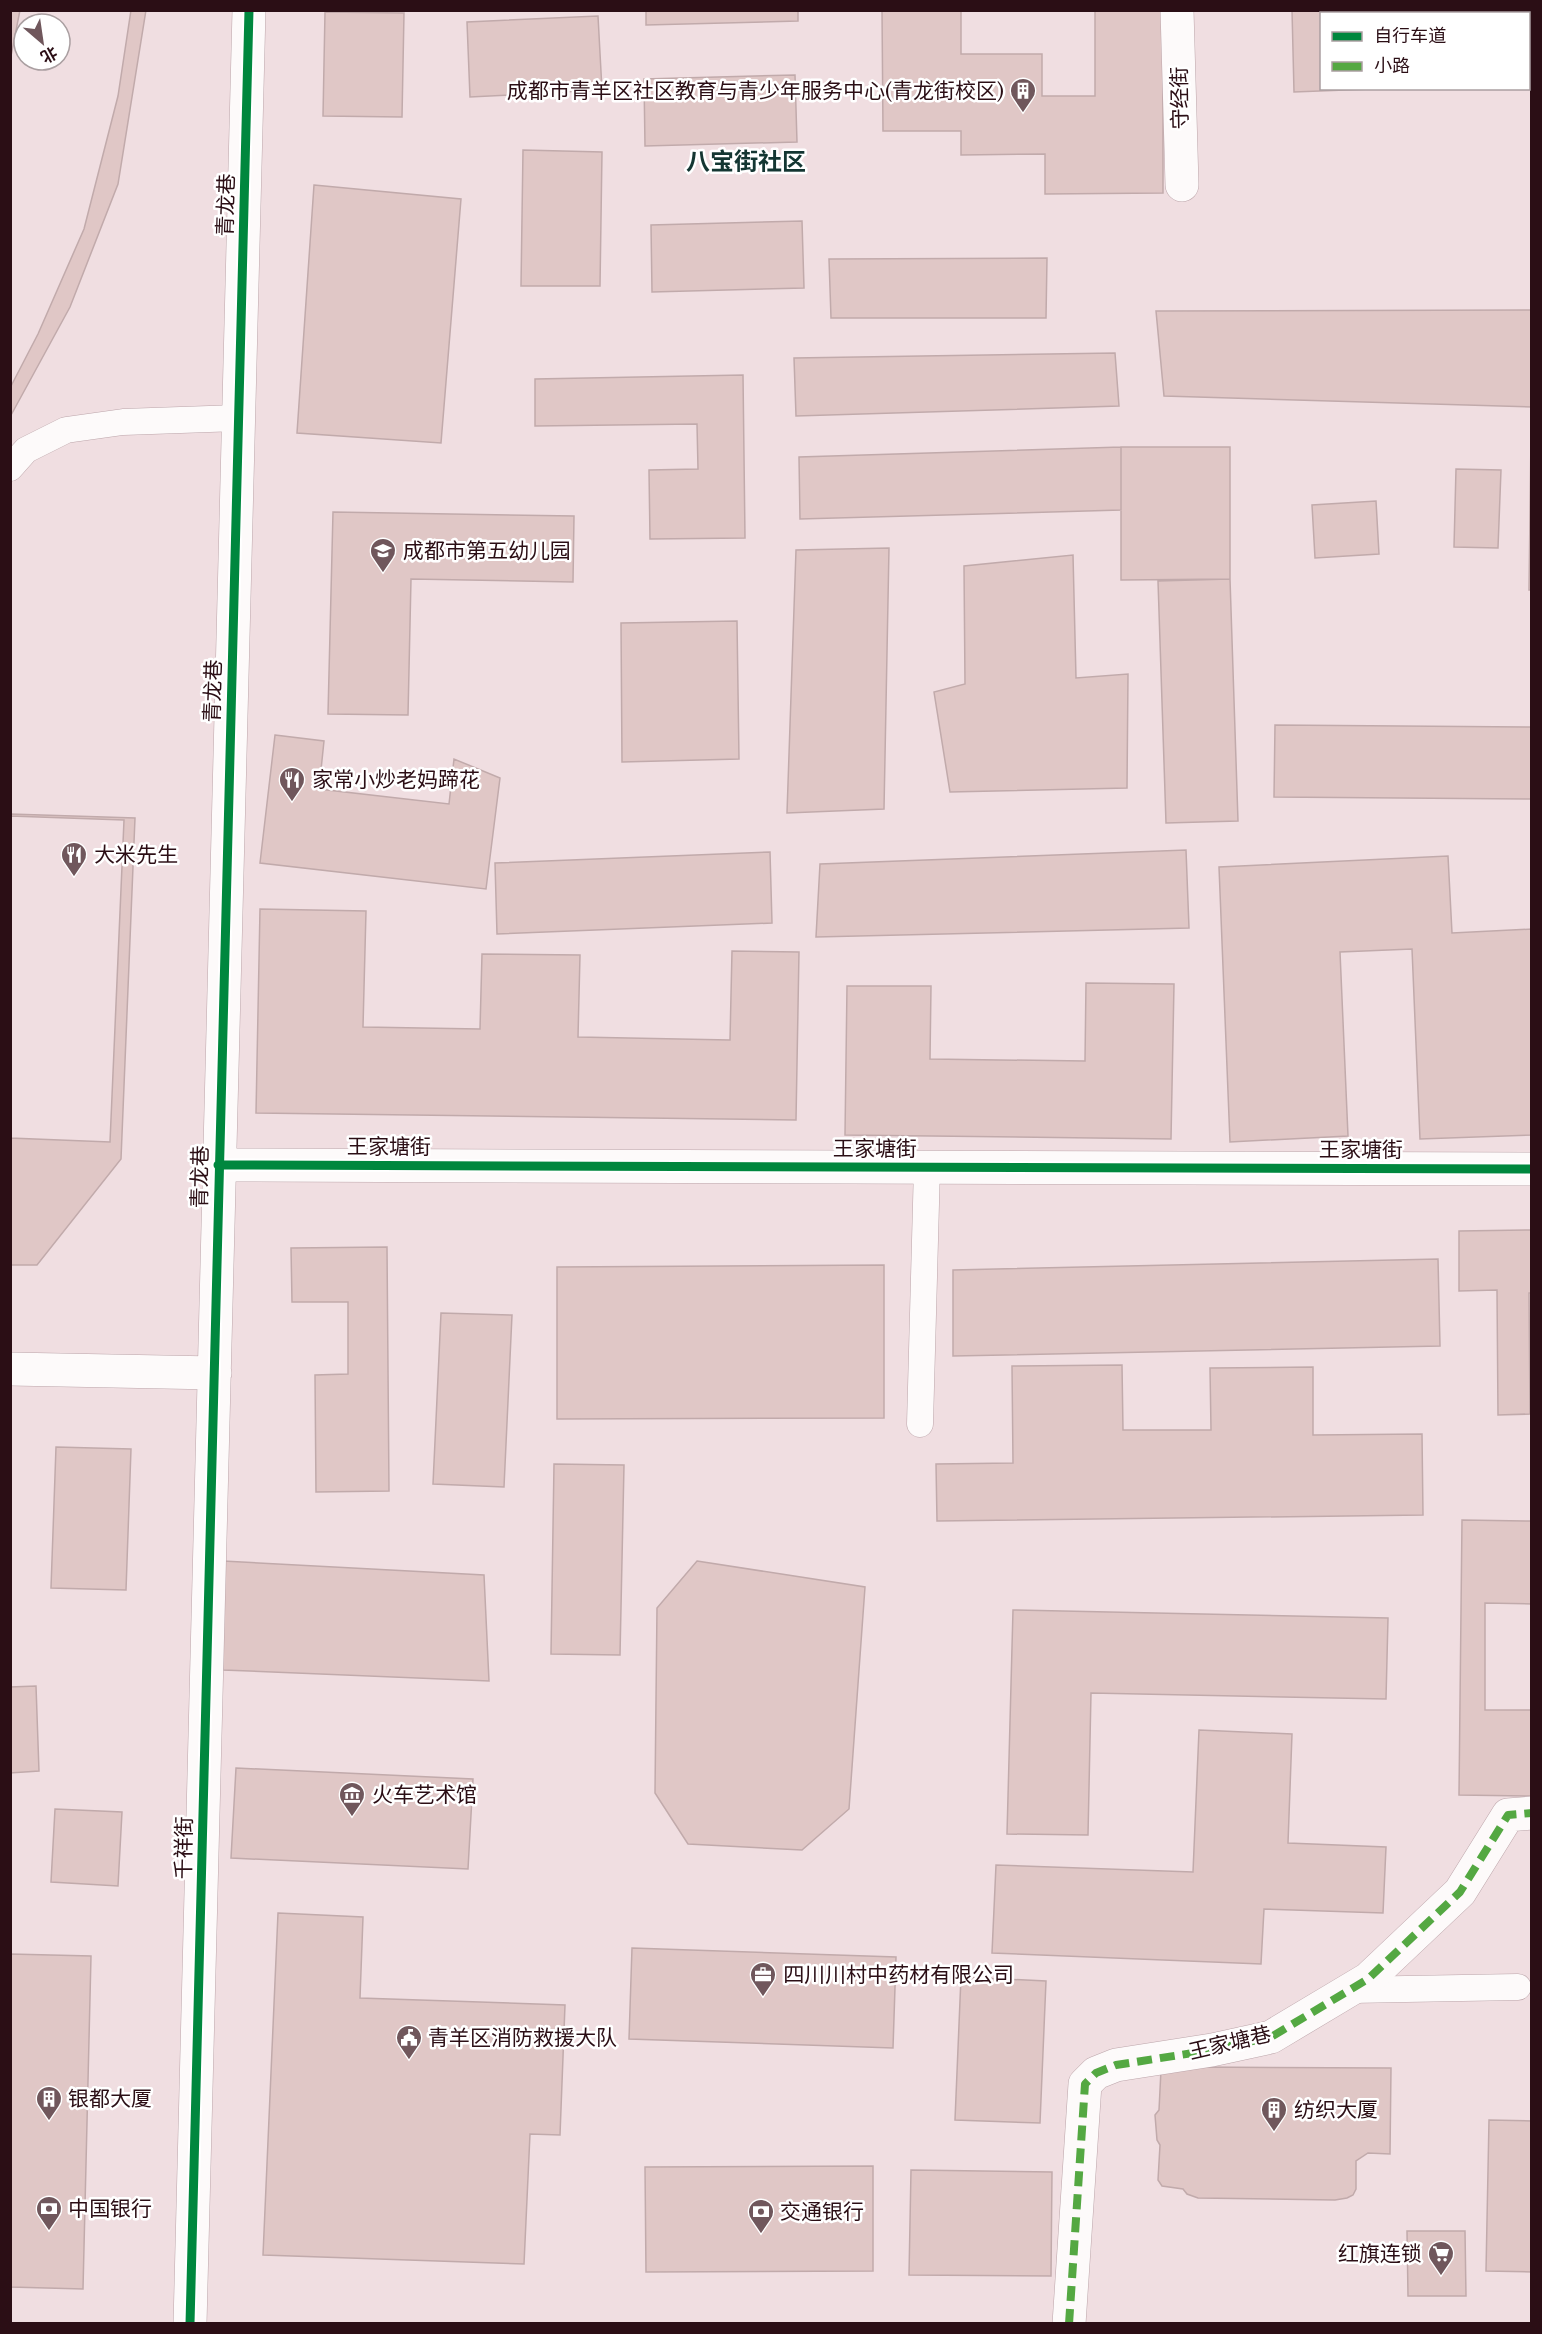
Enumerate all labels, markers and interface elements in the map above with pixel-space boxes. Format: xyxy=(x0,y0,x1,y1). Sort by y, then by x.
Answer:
north arrow xyxy=(12,12,72,72)
legend xyxy=(1320,12,1530,90)
text: 自行车道 xyxy=(1374,25,1446,47)
text: 北 xyxy=(37,42,61,68)
text: 小路 xyxy=(1374,55,1410,77)
street label: 守经街 xyxy=(1166,66,1194,130)
building icon: 成都市青羊区社区教育与青少年服务中心(青龙街校区) xyxy=(1008,76,1038,114)
place label: 成都市青羊区社区教育与青少年服务中心(青龙街校区) xyxy=(507,78,1004,104)
district label: 八宝街社区 xyxy=(686,147,806,176)
street label: 青龙巷 xyxy=(212,173,240,237)
school or university icon: 成都市第五幼儿园 xyxy=(368,536,398,574)
place label: 成都市第五幼儿园 xyxy=(403,538,571,564)
street label: 青龙巷 xyxy=(199,659,227,723)
restaurant icon: 家常小炒老妈蹄花 xyxy=(277,765,307,803)
place label: 家常小炒老妈蹄花 xyxy=(312,767,480,793)
restaurant icon: 大米先生 xyxy=(59,840,89,878)
place label: 大米先生 xyxy=(94,842,178,868)
street label: 王家塘街 xyxy=(347,1134,431,1160)
street label: 王家塘街 xyxy=(833,1136,917,1162)
street label: 王家塘街 xyxy=(1319,1137,1403,1163)
street label: 青龙巷 xyxy=(186,1145,214,1209)
museum icon: 火车艺术馆 xyxy=(337,1780,367,1818)
place label: 火车艺术馆 xyxy=(372,1782,477,1808)
street label: 千祥街 xyxy=(170,1816,198,1880)
office icon: 四川川村中药材有限公司 xyxy=(748,1960,778,1998)
place label: 四川川村中药材有限公司 xyxy=(783,1962,1014,1988)
street label: 王家塘巷 xyxy=(1186,2021,1274,2065)
public building icon: 青羊区消防救援大队 xyxy=(394,2023,424,2061)
place label: 青羊区消防救援大队 xyxy=(428,2025,617,2051)
building icon: 银都大厦 xyxy=(34,2084,64,2122)
place label: 银都大厦 xyxy=(68,2086,152,2112)
building icon: 纺织大厦 xyxy=(1259,2095,1289,2133)
place label: 纺织大厦 xyxy=(1294,2097,1378,2123)
bank icon: 中国银行 xyxy=(34,2194,64,2232)
place label: 中国银行 xyxy=(68,2196,152,2222)
bank icon: 交通银行 xyxy=(746,2197,776,2235)
place label: 交通银行 xyxy=(780,2199,864,2225)
supermarket icon: 红旗连锁 xyxy=(1426,2239,1456,2277)
place label: 红旗连锁 xyxy=(1338,2241,1422,2267)

